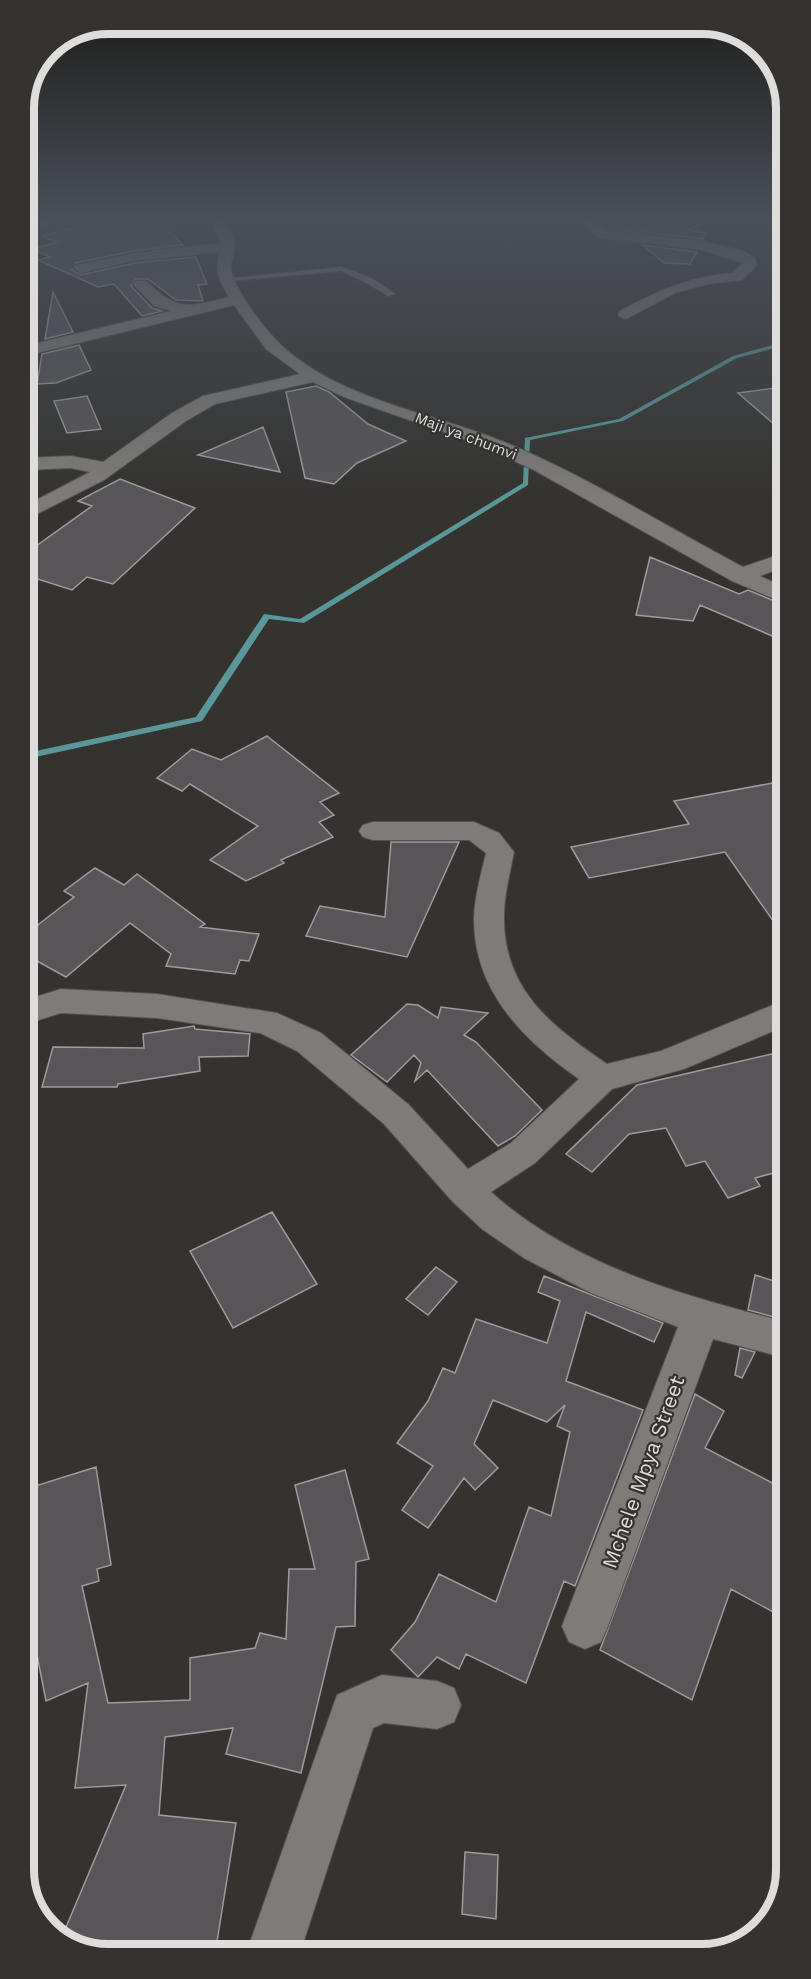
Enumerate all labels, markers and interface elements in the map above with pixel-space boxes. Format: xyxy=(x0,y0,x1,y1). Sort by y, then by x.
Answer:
street label: Maji ya chumvi xyxy=(413,408,519,464)
street label: Mchele Mpya Street xyxy=(596,1372,690,1572)

